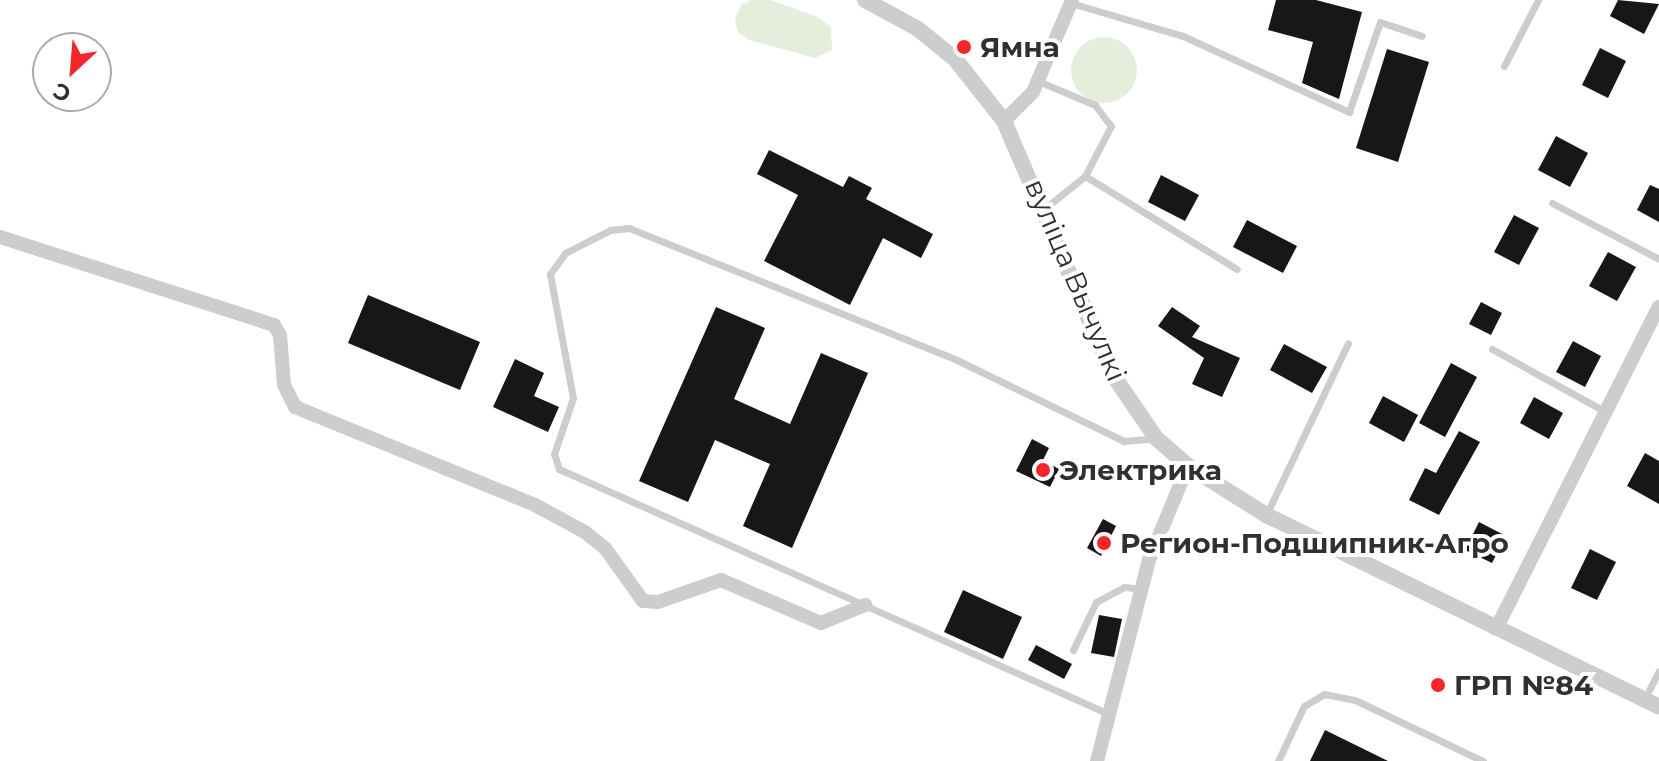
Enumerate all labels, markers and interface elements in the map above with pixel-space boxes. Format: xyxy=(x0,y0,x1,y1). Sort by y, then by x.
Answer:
place label: Ямна xyxy=(980,30,1060,64)
north arrow xyxy=(32,32,112,112)
marker: Ямна xyxy=(955,38,973,56)
text: С xyxy=(49,77,75,108)
street label: вуліца Вычулкі xyxy=(1018,174,1134,386)
place label: Электрика xyxy=(1059,453,1222,487)
marker: Электрика xyxy=(1034,461,1052,479)
place label: Регион-Подшипник-Агро xyxy=(1120,526,1509,560)
marker: Регион-Подшипник-Агро xyxy=(1095,534,1113,552)
place label: ГРП №84 xyxy=(1454,668,1593,702)
marker: ГРП №84 xyxy=(1429,676,1447,694)

